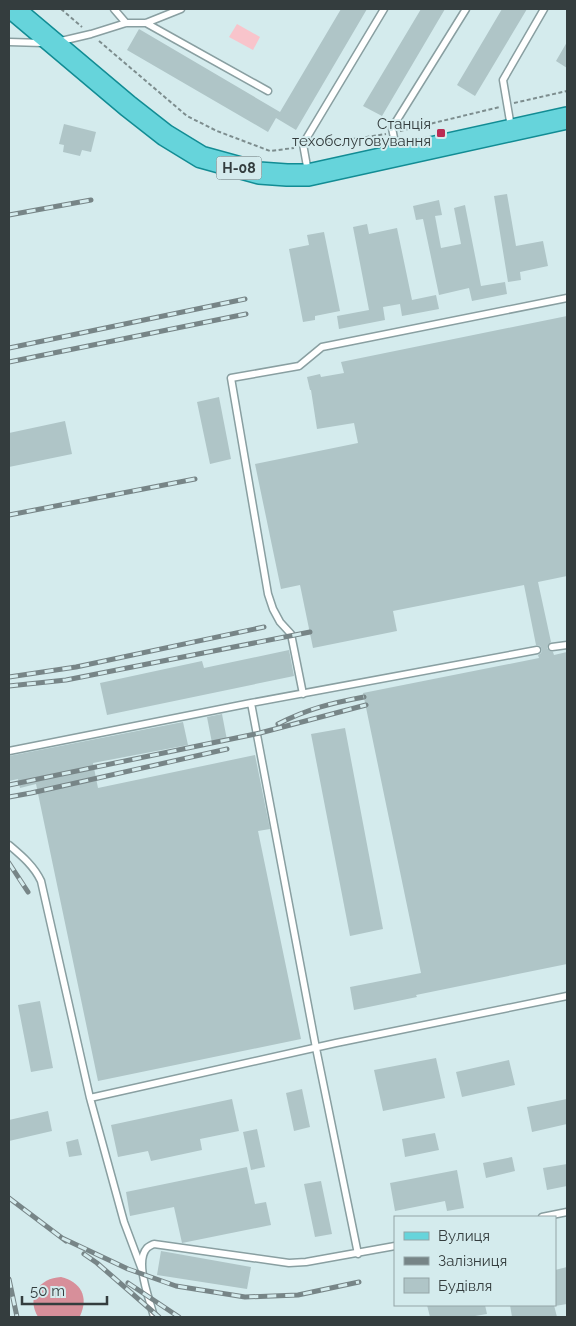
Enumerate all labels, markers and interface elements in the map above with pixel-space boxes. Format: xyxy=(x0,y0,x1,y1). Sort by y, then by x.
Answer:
place label: Станція техобслуговування xyxy=(292,115,431,150)
marker: Станція техобслуговування xyxy=(435,127,447,139)
road number: Н-08 xyxy=(216,156,262,180)
legend xyxy=(394,1216,556,1306)
text: Вулиця xyxy=(438,1227,490,1245)
text: Залізниця xyxy=(438,1252,507,1270)
scale bar xyxy=(22,1274,108,1306)
text: Будівля xyxy=(438,1277,492,1295)
text: 50 m xyxy=(30,1282,65,1300)

